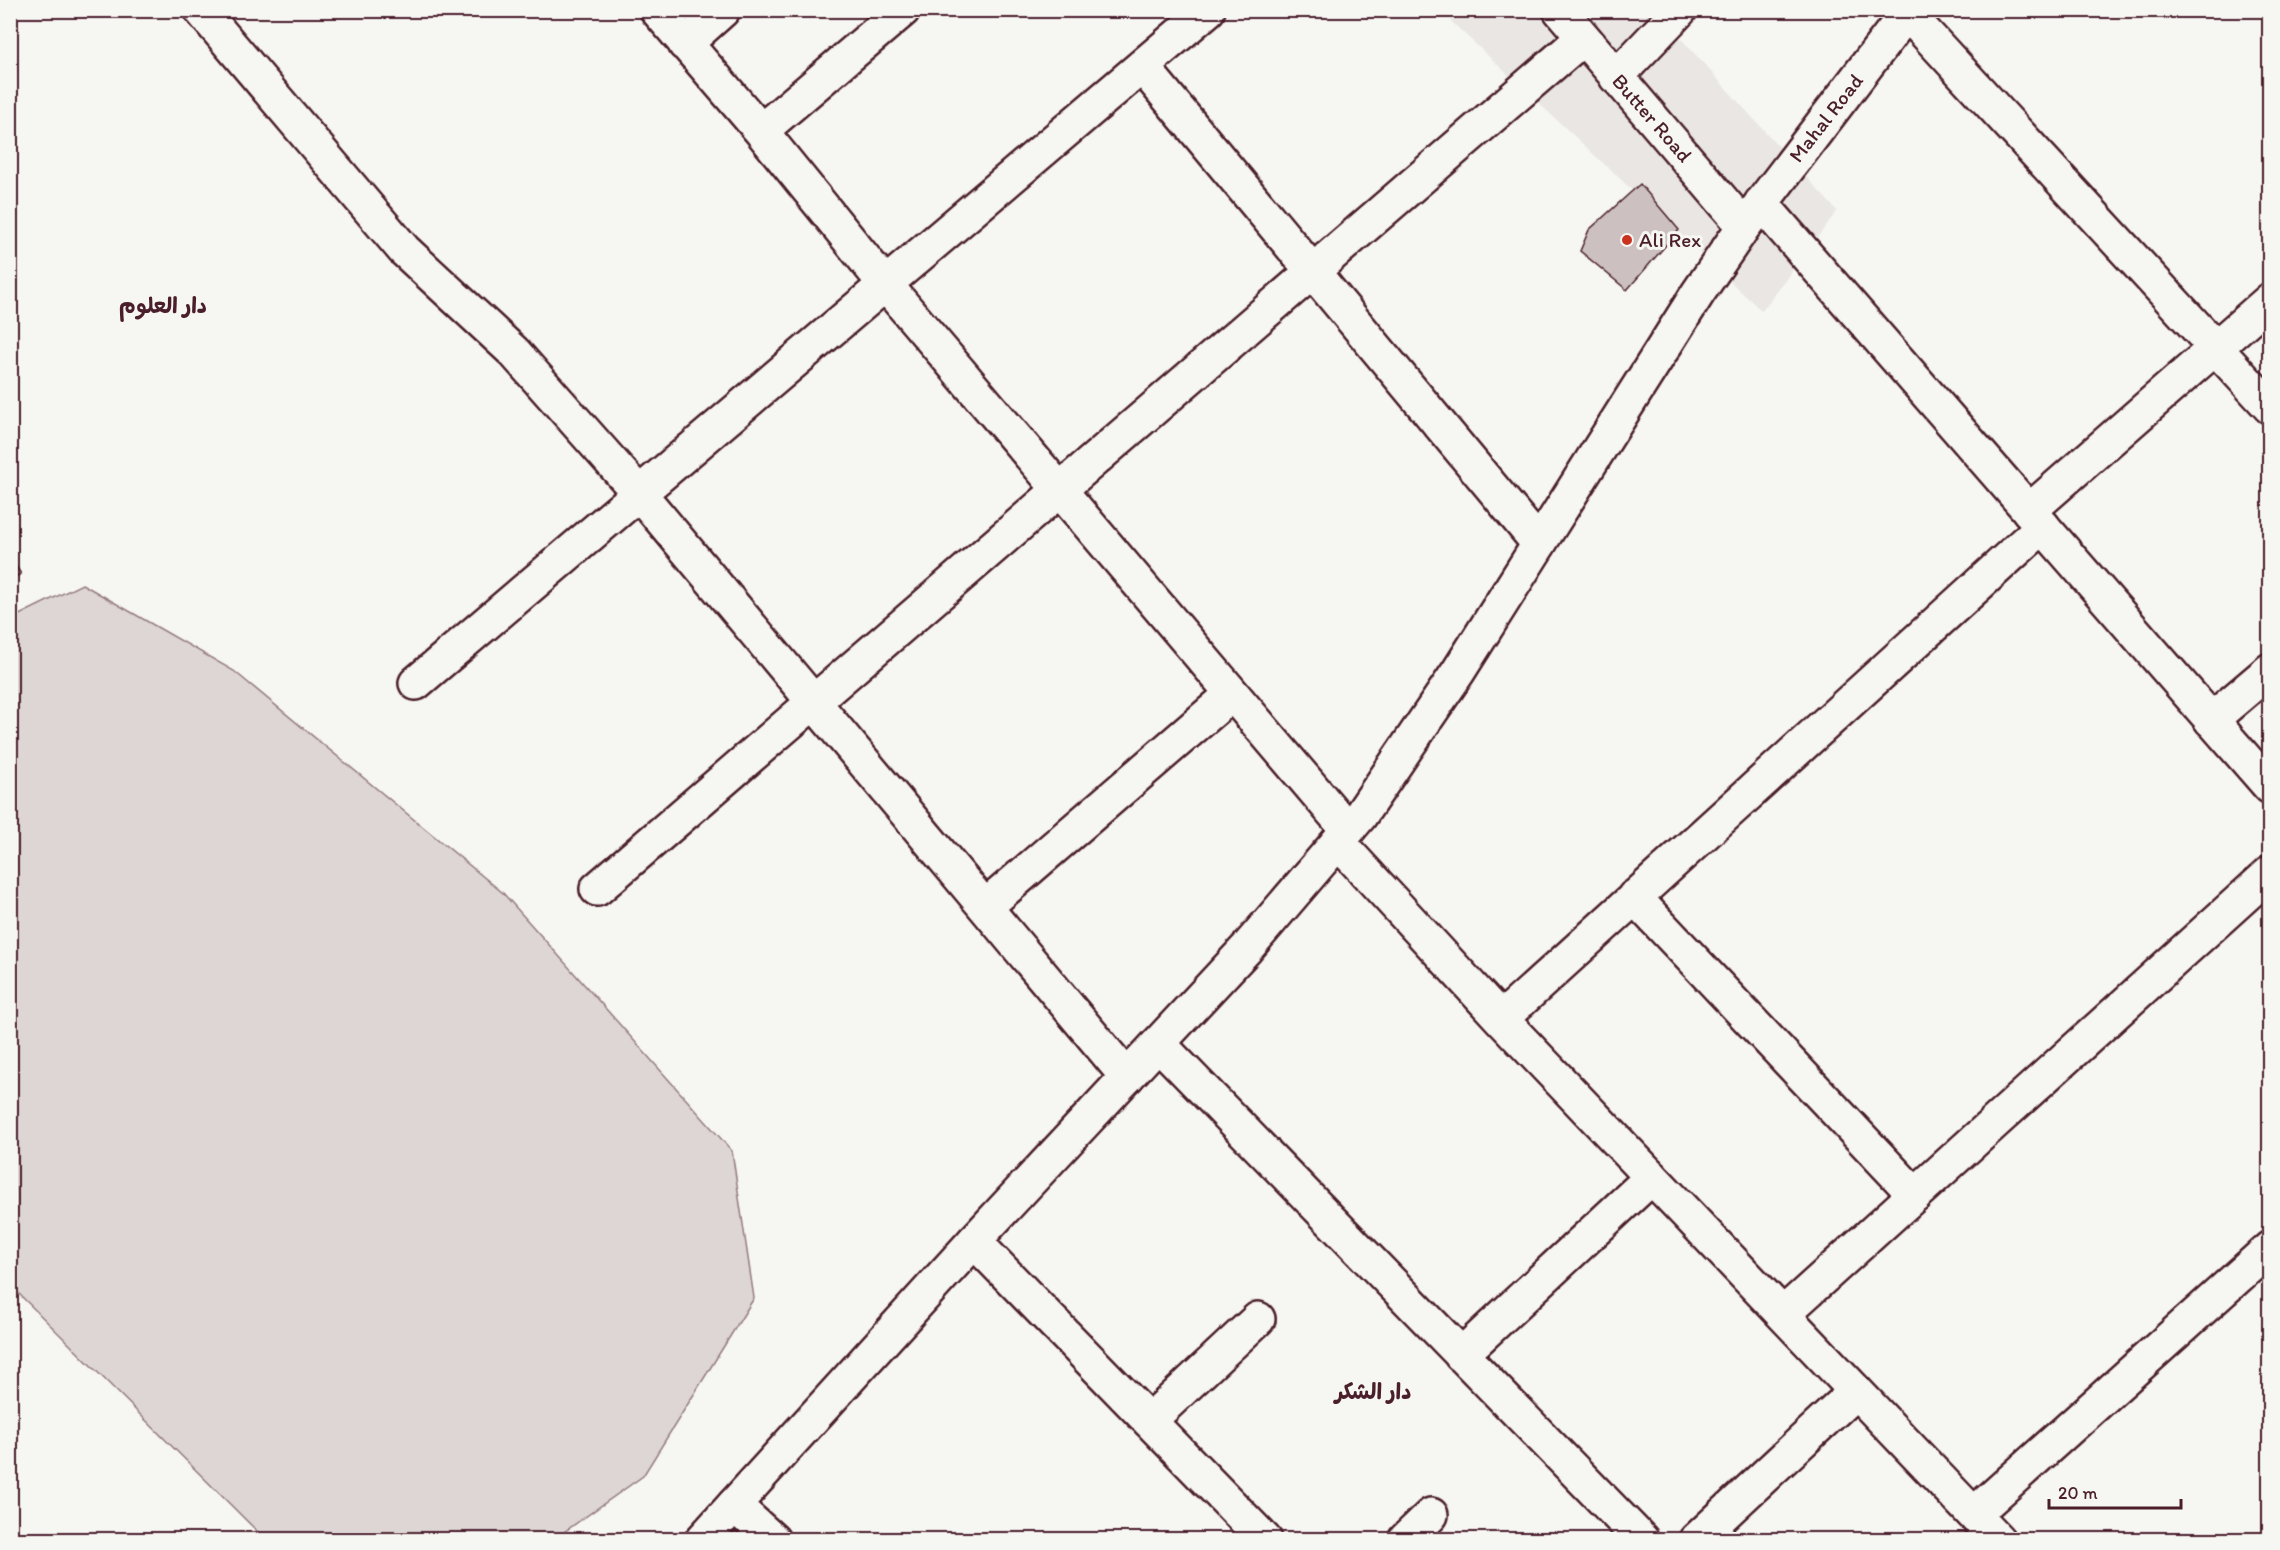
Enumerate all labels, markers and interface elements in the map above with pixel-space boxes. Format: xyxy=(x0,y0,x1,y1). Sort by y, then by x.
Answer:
street label: Butter Road xyxy=(1607,68,1698,167)
street label: Mahal Road xyxy=(1783,68,1868,167)
place label: Ali Rex xyxy=(1639,227,1701,252)
marker: Ali Rex xyxy=(1620,233,1634,247)
district label: دار العلوم xyxy=(119,292,207,322)
district label: دار الشکر xyxy=(1333,1378,1411,1405)
scale bar xyxy=(2049,1472,2181,1510)
text: 20 m xyxy=(2058,1482,2098,1504)

